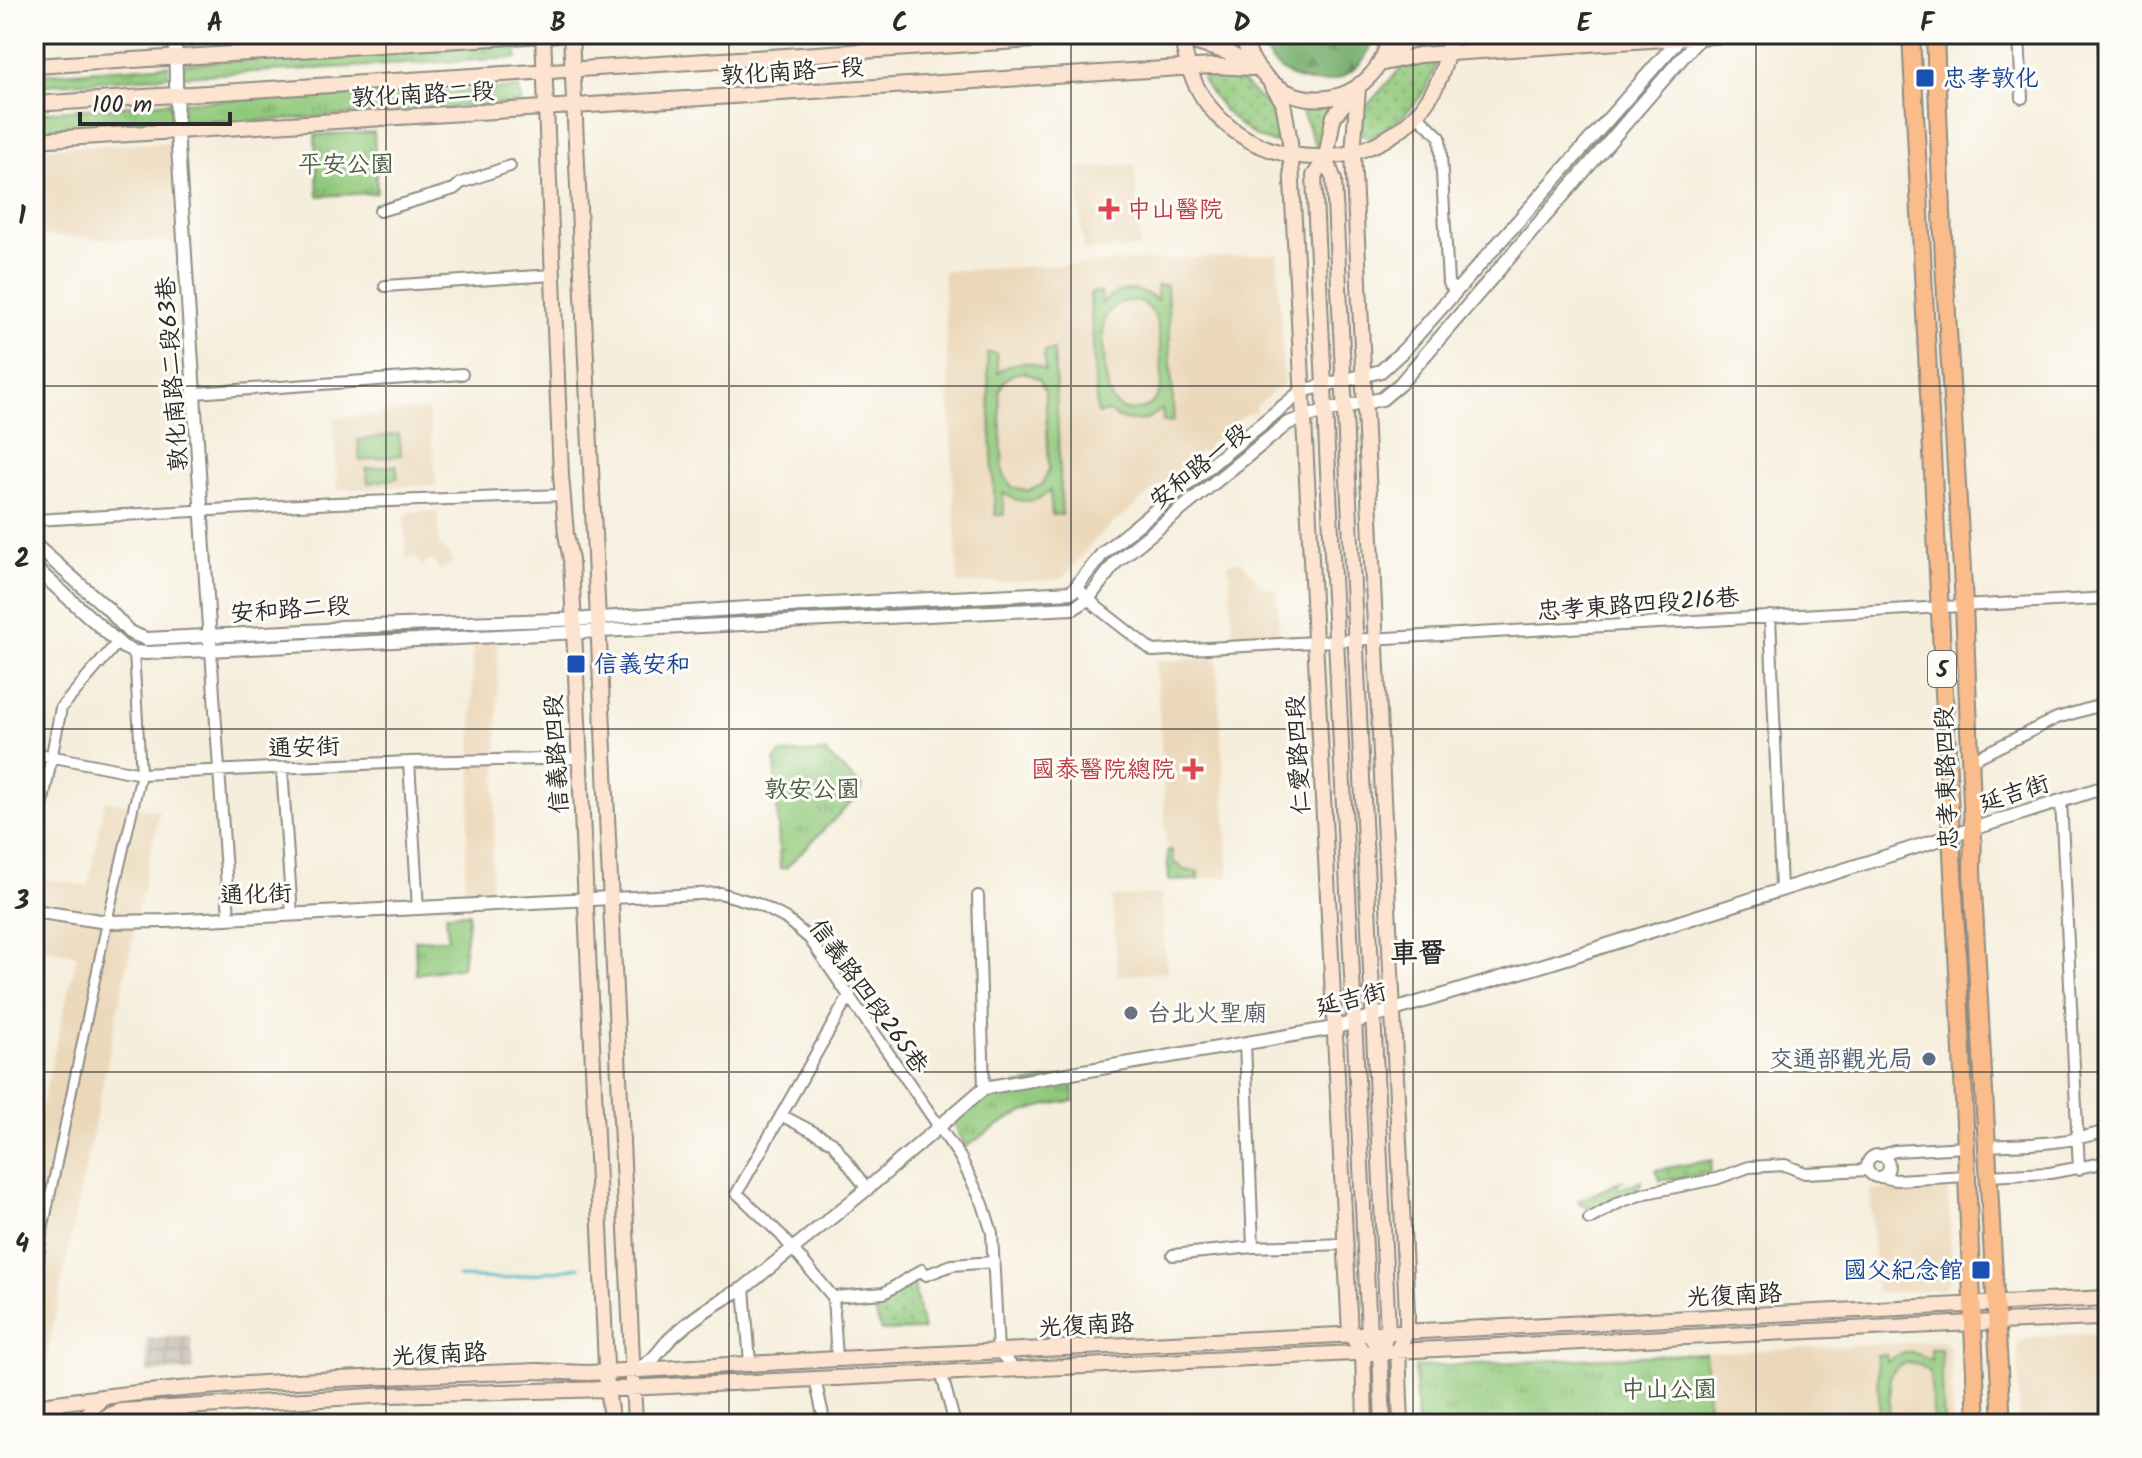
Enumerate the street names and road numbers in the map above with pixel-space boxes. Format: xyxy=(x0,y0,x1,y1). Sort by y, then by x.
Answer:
street label: 敦化南路一段 xyxy=(719,48,865,97)
street label: 敦化南路二段 xyxy=(350,72,496,119)
street label: 敦化南路二段63巷 xyxy=(147,275,200,473)
street label: 安和路一段 xyxy=(1141,414,1259,520)
street label: 忠孝東路四段216巷 xyxy=(1536,579,1741,632)
street label: 安和路二段 xyxy=(229,587,351,634)
road number: 5 xyxy=(1928,651,1956,687)
street label: 信義路四段 xyxy=(535,693,580,815)
street label: 仁愛路四段 xyxy=(1277,694,1322,816)
street label: 忠孝東路四段 xyxy=(1925,705,1969,851)
street label: 通安街 xyxy=(267,728,341,769)
street label: 延吉街 xyxy=(1974,765,2055,824)
street label: 通化街 xyxy=(219,875,293,916)
street label: 信義路四段265巷 xyxy=(798,911,938,1083)
street label: 延吉街 xyxy=(1312,973,1391,1028)
street label: 光復南路 xyxy=(1685,1275,1783,1318)
street label: 光復南路 xyxy=(1037,1305,1135,1348)
street label: 光復南路 xyxy=(390,1334,488,1377)

